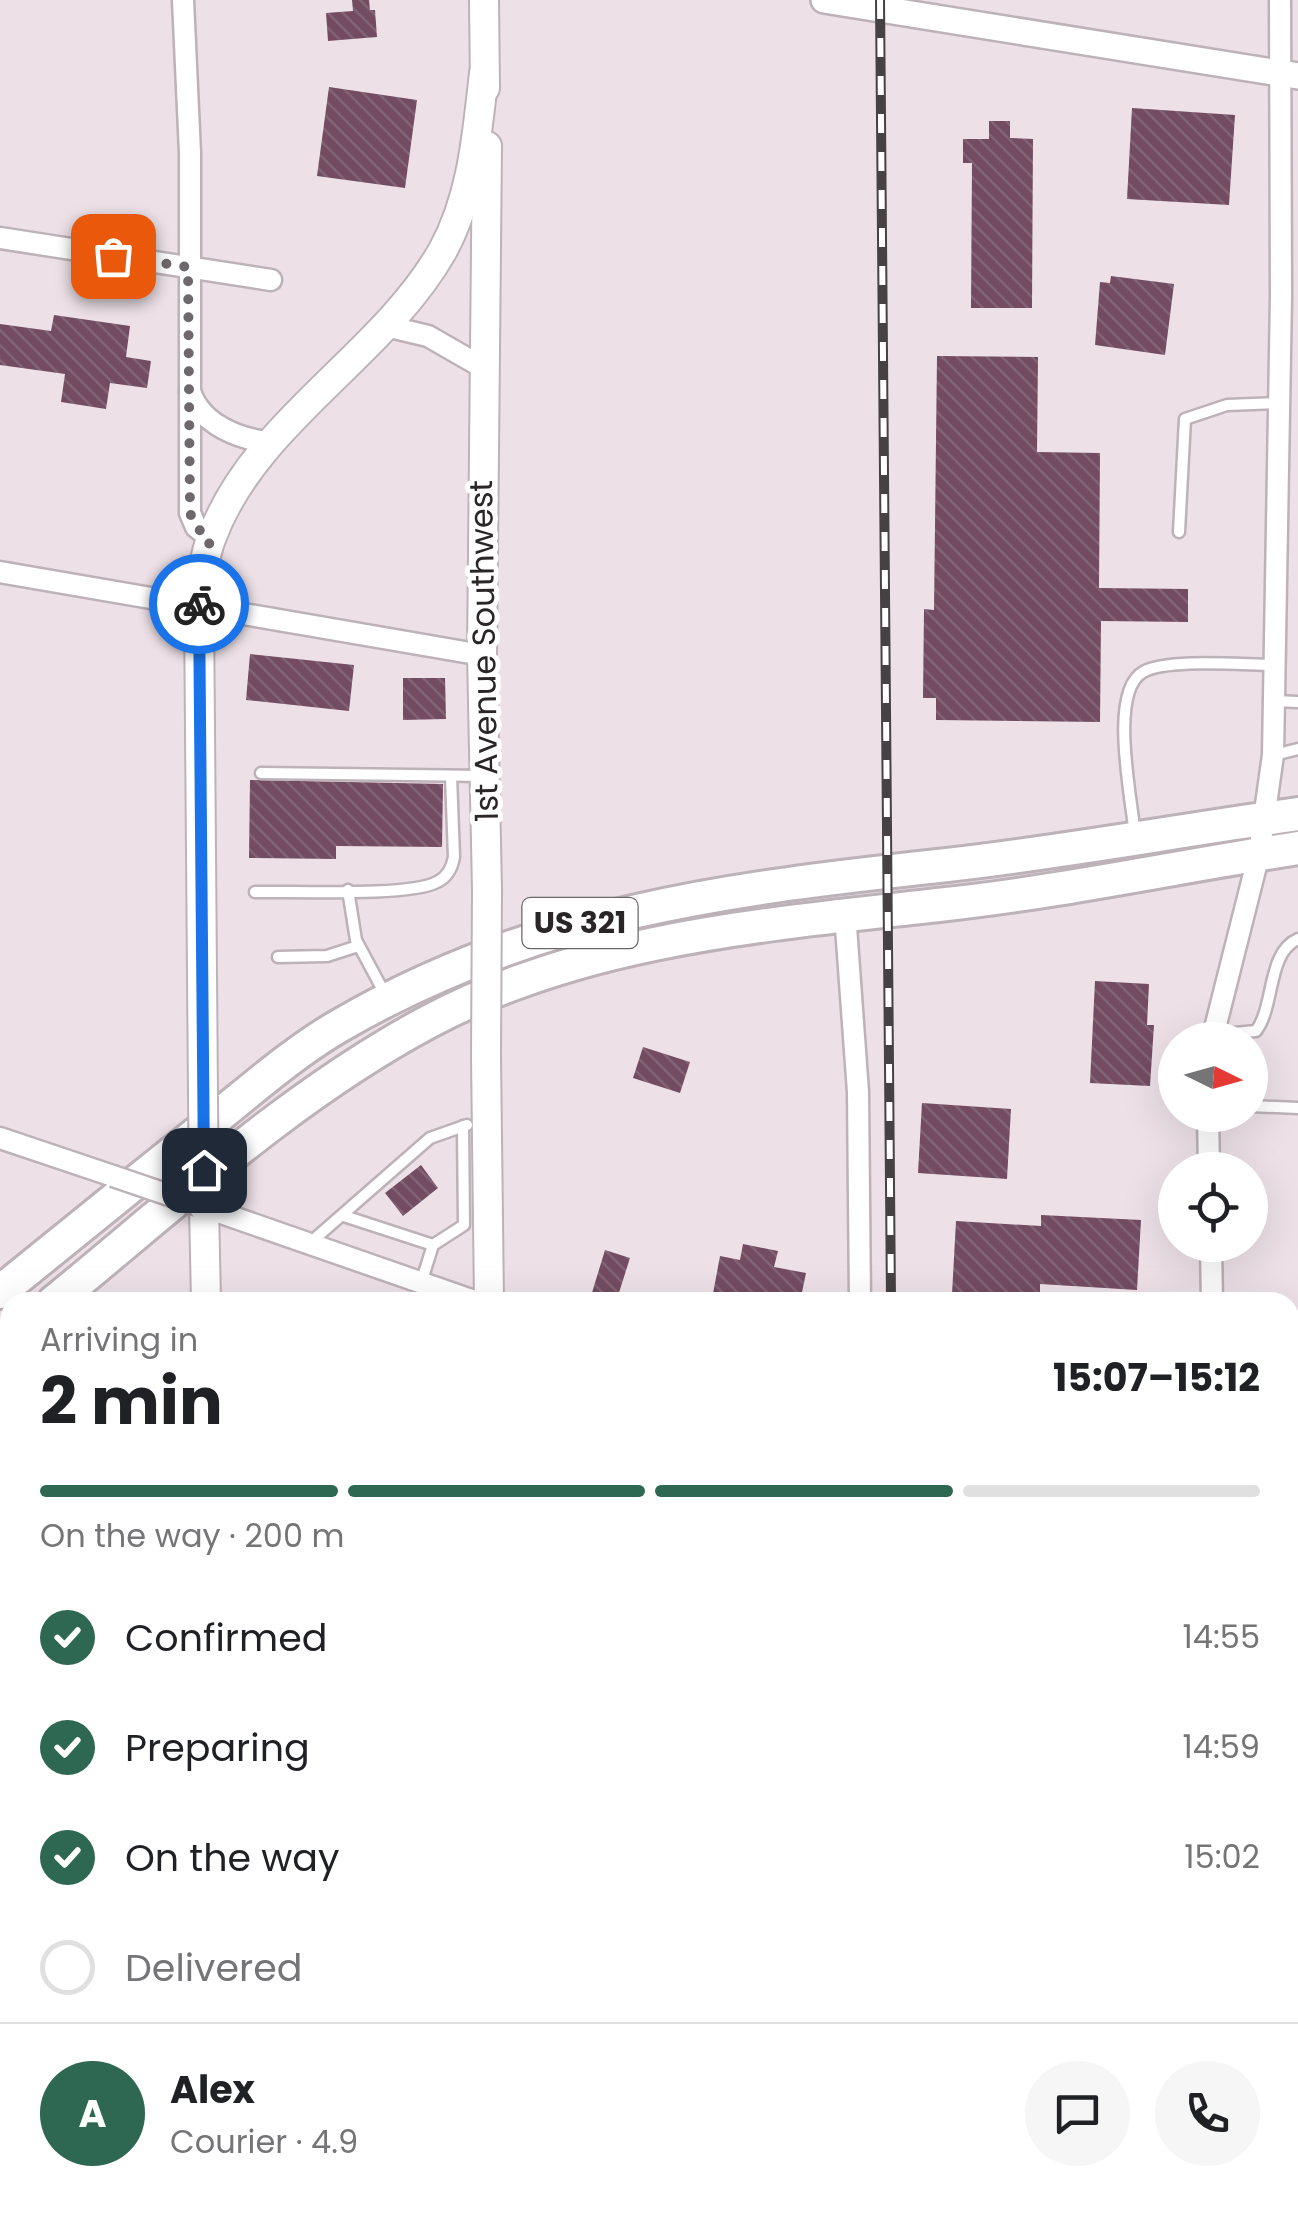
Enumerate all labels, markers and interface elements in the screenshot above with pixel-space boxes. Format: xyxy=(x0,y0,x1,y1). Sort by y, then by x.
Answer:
pin xyxy=(71,214,156,299)
icon: bag xyxy=(86,229,141,284)
street label: 1st Avenue Southwest xyxy=(458,480,509,822)
courier xyxy=(149,554,249,654)
icon: bike xyxy=(172,577,227,632)
road number: US 321 xyxy=(522,898,638,948)
north arrow xyxy=(1158,1022,1268,1132)
map controls xyxy=(1158,1022,1268,1262)
pin xyxy=(162,1128,247,1213)
icon: home xyxy=(177,1143,232,1198)
button: locate xyxy=(1158,1152,1268,1262)
text: Arriving in xyxy=(40,1317,198,1362)
text: 15:07–15:12 xyxy=(1053,1351,1260,1404)
text: 2 min xyxy=(40,1356,223,1447)
text: On the way · 200 m xyxy=(40,1513,345,1558)
icon: check xyxy=(40,1610,95,1665)
text: Confirmed xyxy=(125,1611,327,1664)
text: 14:55 xyxy=(1183,1614,1260,1659)
icon: check xyxy=(40,1720,95,1775)
text: Preparing xyxy=(125,1721,310,1774)
text: 14:59 xyxy=(1183,1724,1260,1769)
icon: check xyxy=(40,1830,95,1885)
text: On the way xyxy=(125,1831,339,1884)
text: 15:02 xyxy=(1184,1834,1260,1879)
text: Delivered xyxy=(125,1941,302,1994)
button: chat xyxy=(1025,2061,1130,2166)
button: phone xyxy=(1155,2061,1260,2166)
text: Alex xyxy=(170,2063,255,2116)
text: A xyxy=(78,2087,107,2140)
text: Courier · 4.9 xyxy=(170,2119,358,2164)

